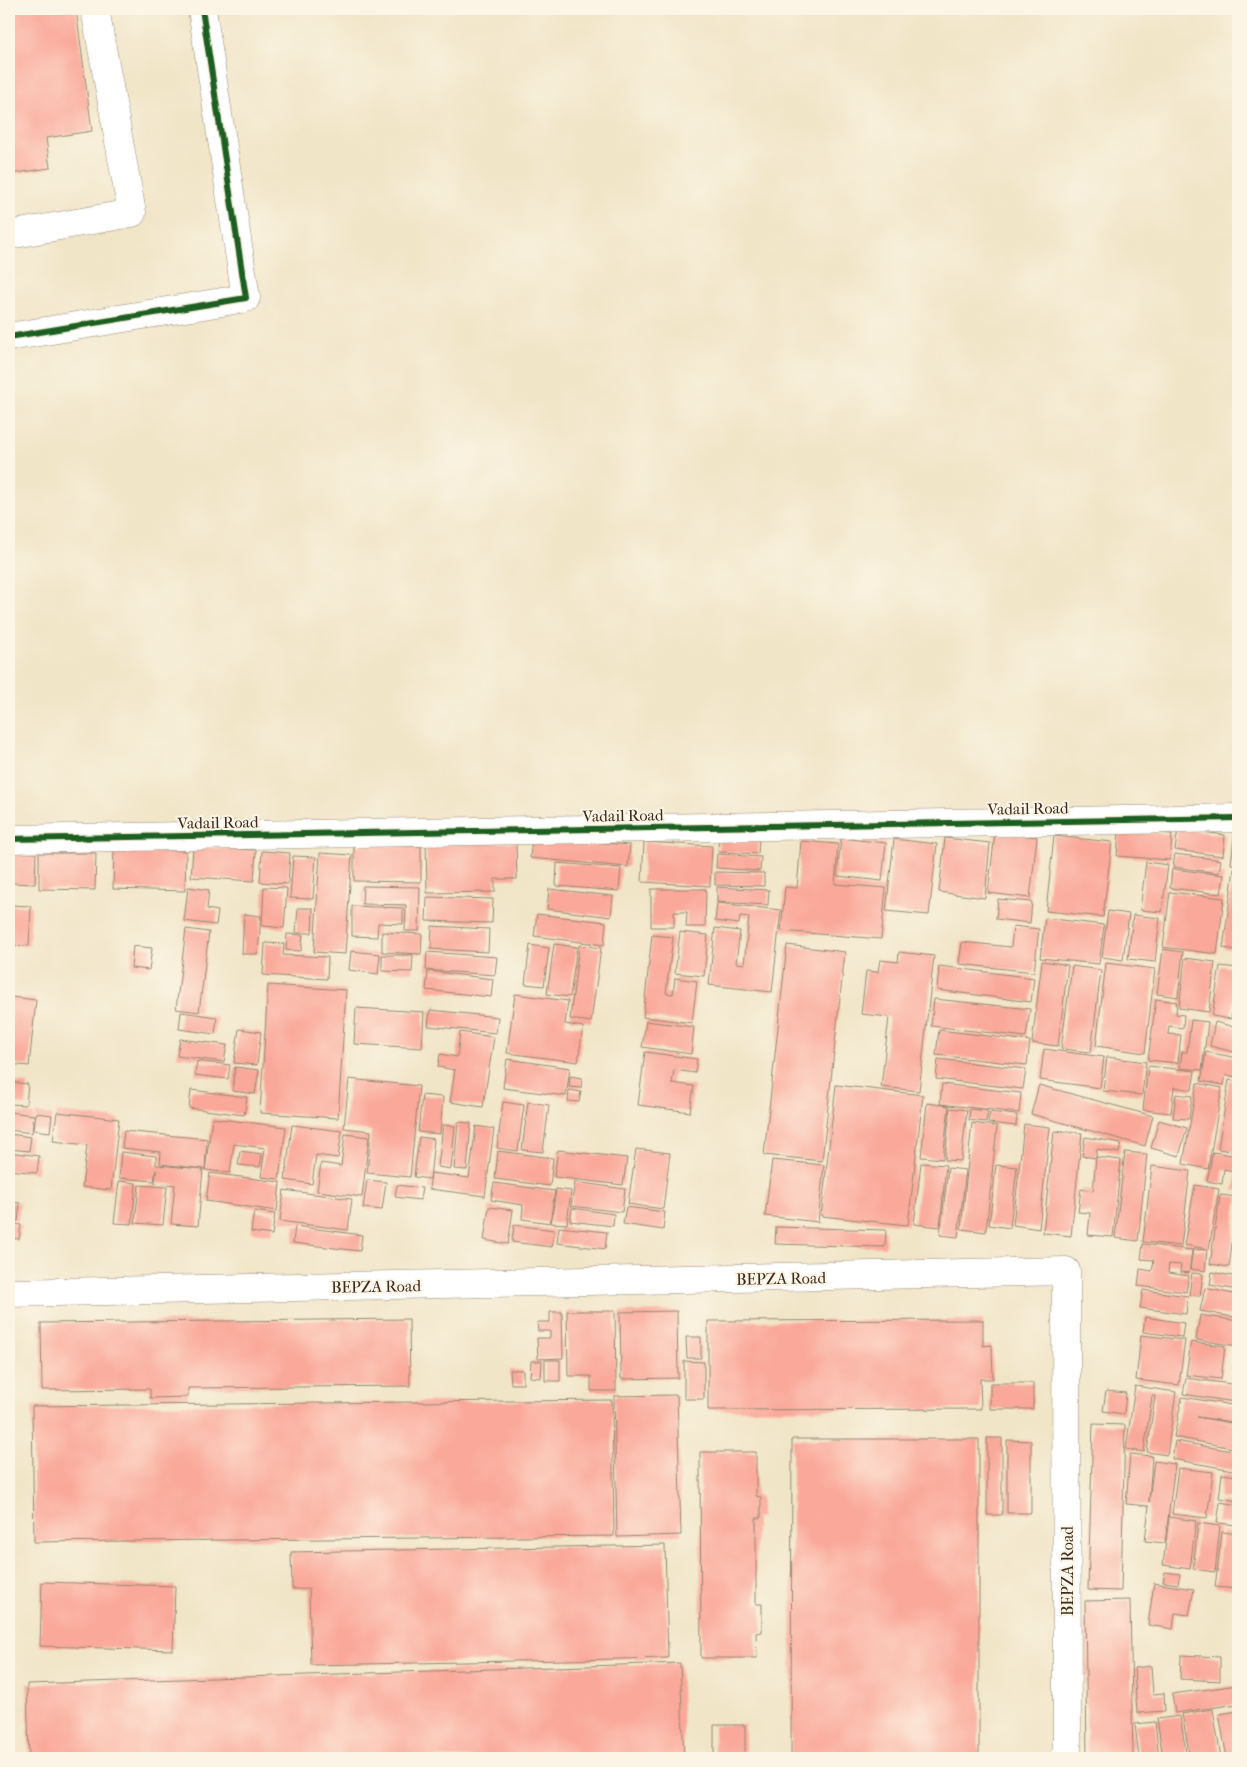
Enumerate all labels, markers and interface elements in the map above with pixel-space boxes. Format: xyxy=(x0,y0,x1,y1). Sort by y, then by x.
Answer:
street label: Vadail Road xyxy=(986,798,1069,819)
street label: Vadail Road xyxy=(581,805,664,826)
street label: Vadail Road xyxy=(176,812,259,833)
street label: BEPZA Road xyxy=(736,1268,826,1289)
street label: BEPZA Road xyxy=(331,1276,421,1297)
street label: BEPZA Road xyxy=(1058,1526,1077,1616)

